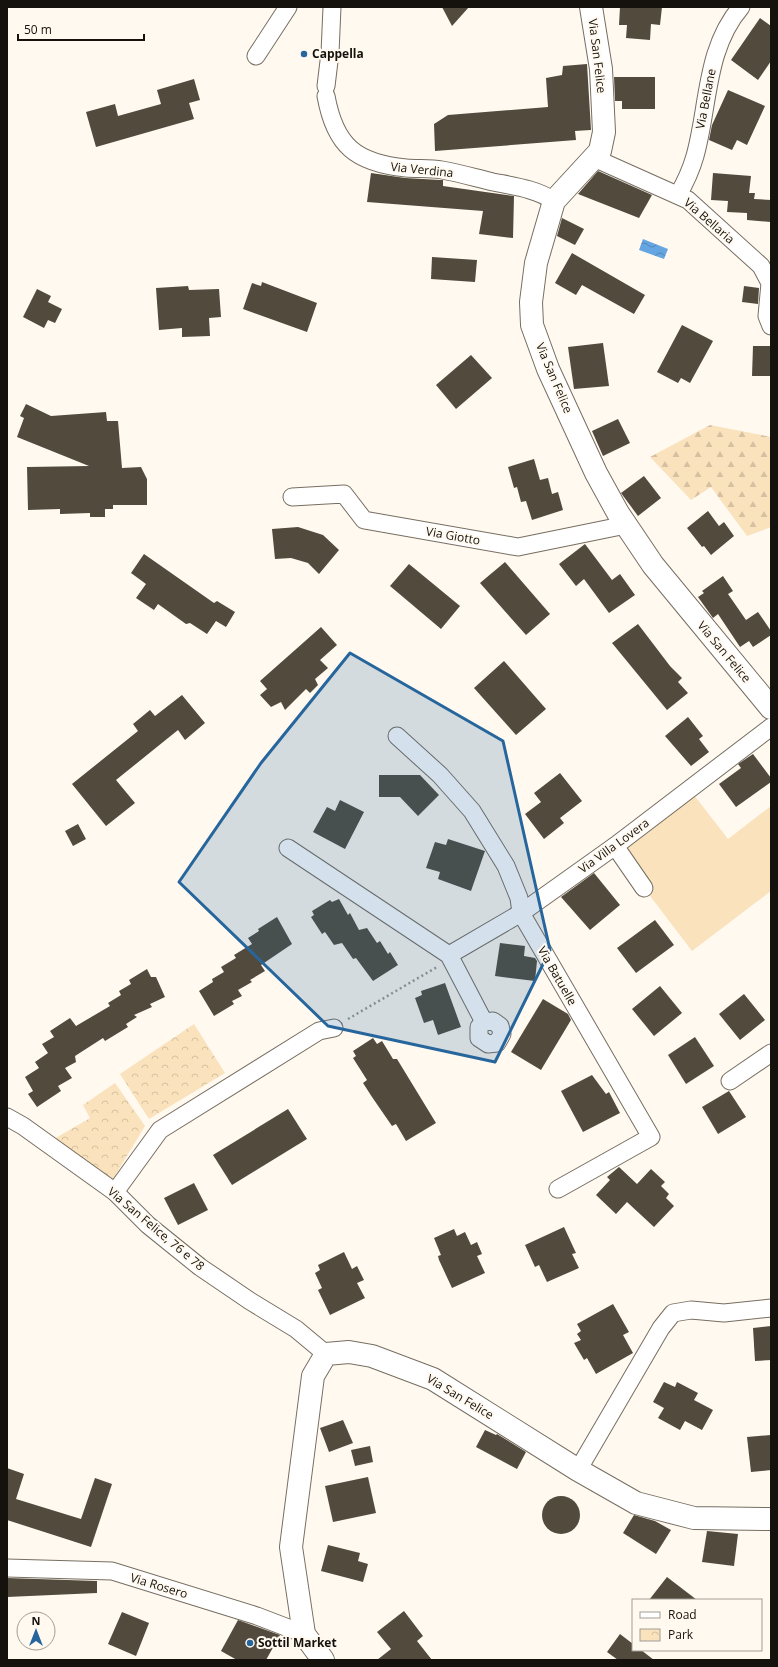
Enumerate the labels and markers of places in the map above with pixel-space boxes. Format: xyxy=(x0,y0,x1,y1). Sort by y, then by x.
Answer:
place label: Cappella xyxy=(312,45,364,62)
marker: Cappella xyxy=(299,49,309,59)
place label: Sottil Market xyxy=(258,1634,337,1651)
marker: Sottil Market xyxy=(245,1638,255,1648)

